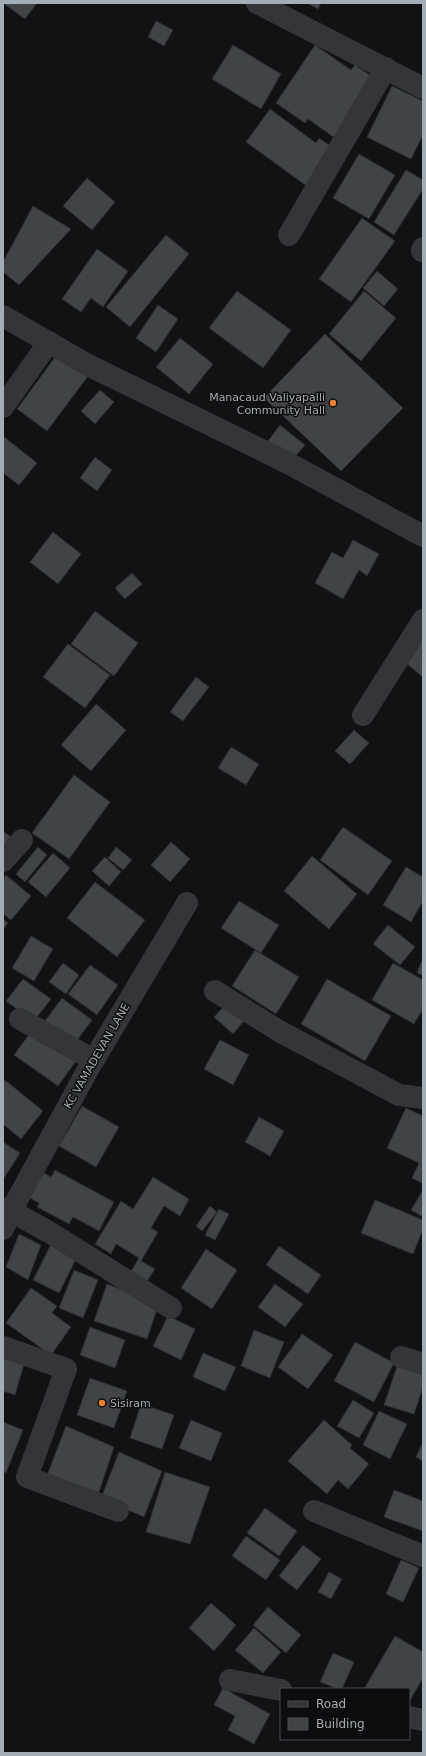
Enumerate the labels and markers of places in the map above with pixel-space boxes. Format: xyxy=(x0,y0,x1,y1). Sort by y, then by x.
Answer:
place label: Manacaud Valiyapalli Community Hall xyxy=(209,391,325,417)
marker: Manacaud Valiyapalli Community Hall xyxy=(328,398,338,408)
place label: Sisiram xyxy=(110,1397,151,1410)
marker: Sisiram xyxy=(97,1398,107,1408)

